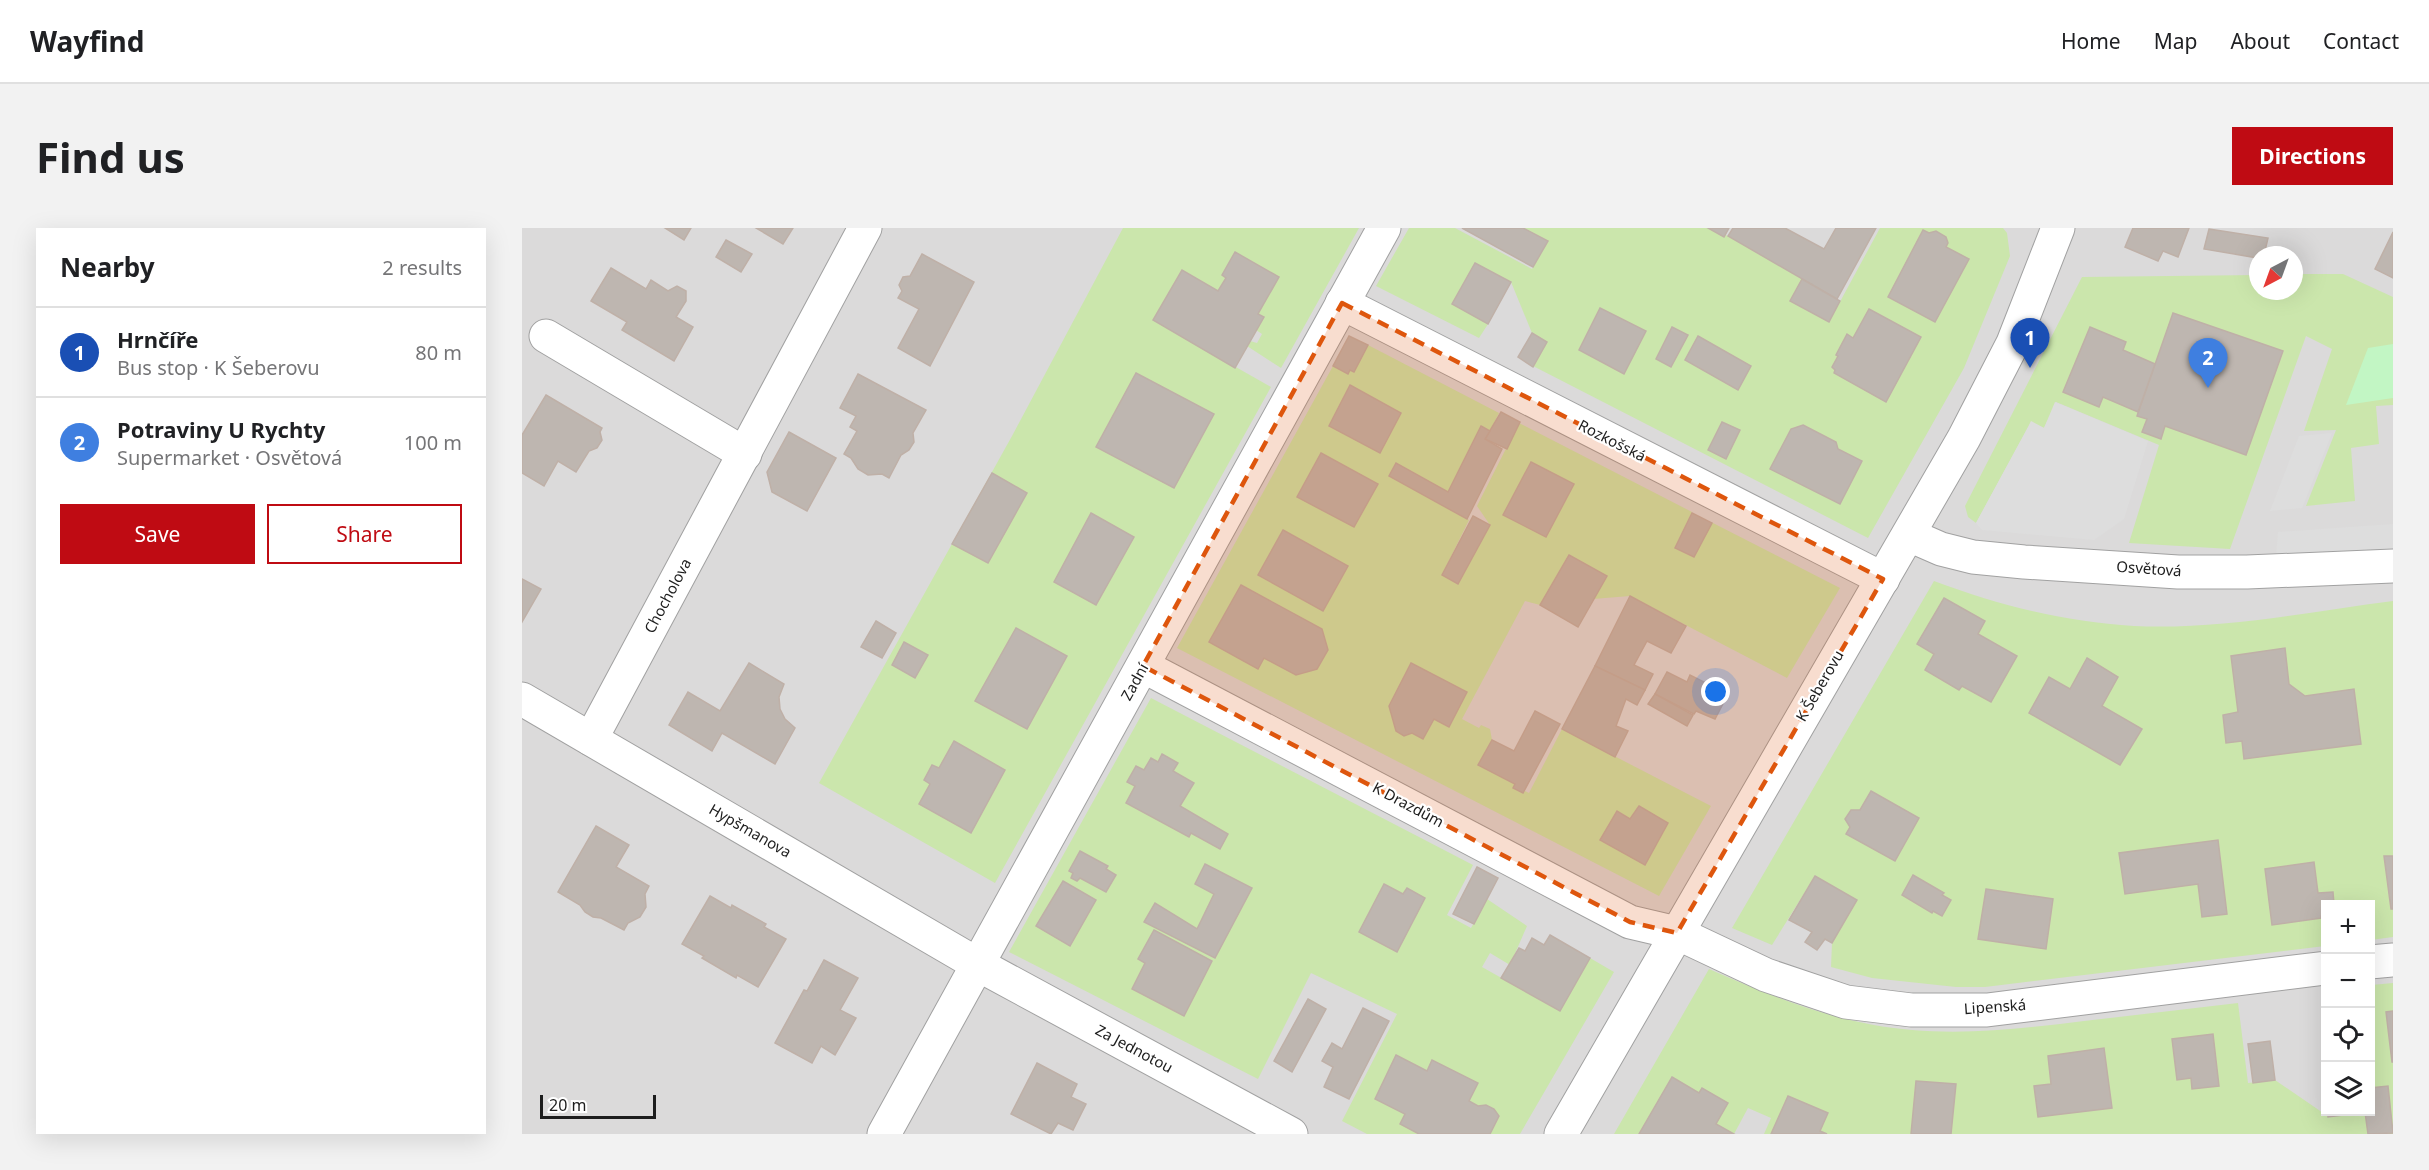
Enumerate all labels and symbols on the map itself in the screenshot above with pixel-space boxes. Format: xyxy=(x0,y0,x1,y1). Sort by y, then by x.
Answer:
north arrow xyxy=(2249,246,2303,300)
pin: 1 xyxy=(2010,318,2050,368)
pin: 2 xyxy=(2188,338,2228,388)
street label: Rozkošská xyxy=(1575,415,1650,466)
street label: Chocholova xyxy=(639,555,695,636)
street label: Osvětová xyxy=(2116,556,2182,580)
street label: K Šeberovu xyxy=(1791,646,1848,725)
street label: Zadní xyxy=(1116,658,1153,704)
your location xyxy=(1701,677,1730,706)
street label: K Drazdům xyxy=(1369,777,1448,831)
street label: Hypšmanova xyxy=(706,799,795,862)
street label: Lipenská xyxy=(1963,994,2027,1018)
street label: Za Jednotou xyxy=(1092,1019,1177,1077)
scale bar xyxy=(540,1092,656,1120)

